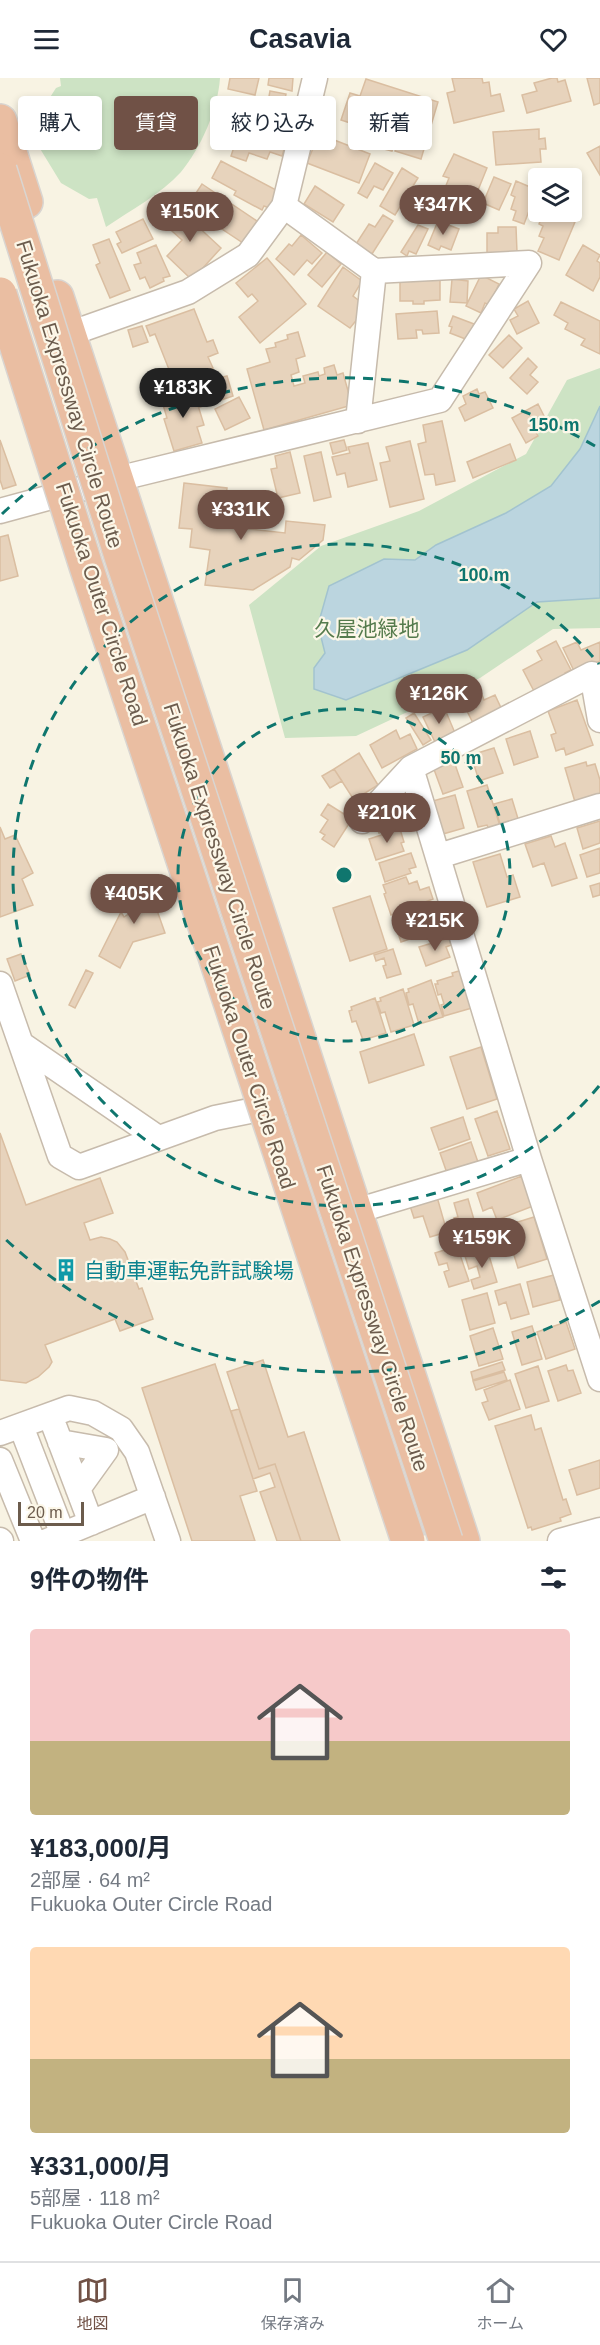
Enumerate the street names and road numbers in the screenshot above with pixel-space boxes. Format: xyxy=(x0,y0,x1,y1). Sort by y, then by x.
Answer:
street label: Fukuoka Expressway Circle Route xyxy=(12,237,128,551)
street label: Fukuoka Outer Circle Road xyxy=(52,479,152,729)
street label: Fukuoka Expressway Circle Route xyxy=(159,700,281,1012)
street label: Fukuoka Outer Circle Road xyxy=(200,942,300,1192)
street label: Fukuoka Expressway Circle Route xyxy=(312,1162,434,1474)

